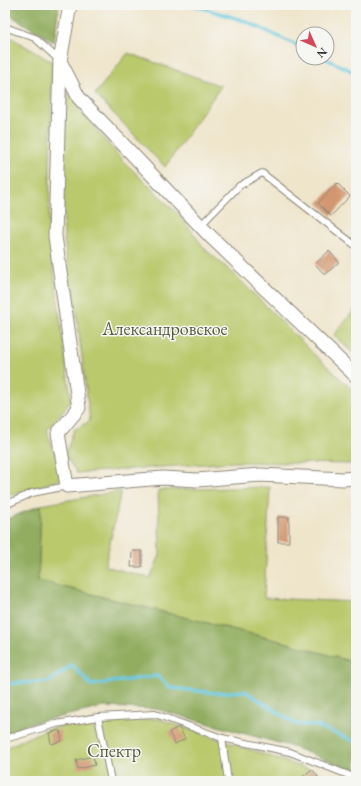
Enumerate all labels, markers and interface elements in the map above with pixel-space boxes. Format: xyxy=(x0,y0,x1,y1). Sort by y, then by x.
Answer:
north arrow xyxy=(295,26,335,66)
text: N xyxy=(314,45,330,61)
park label: Александровское xyxy=(101,317,228,340)
park label: Спектр xyxy=(87,739,141,762)

